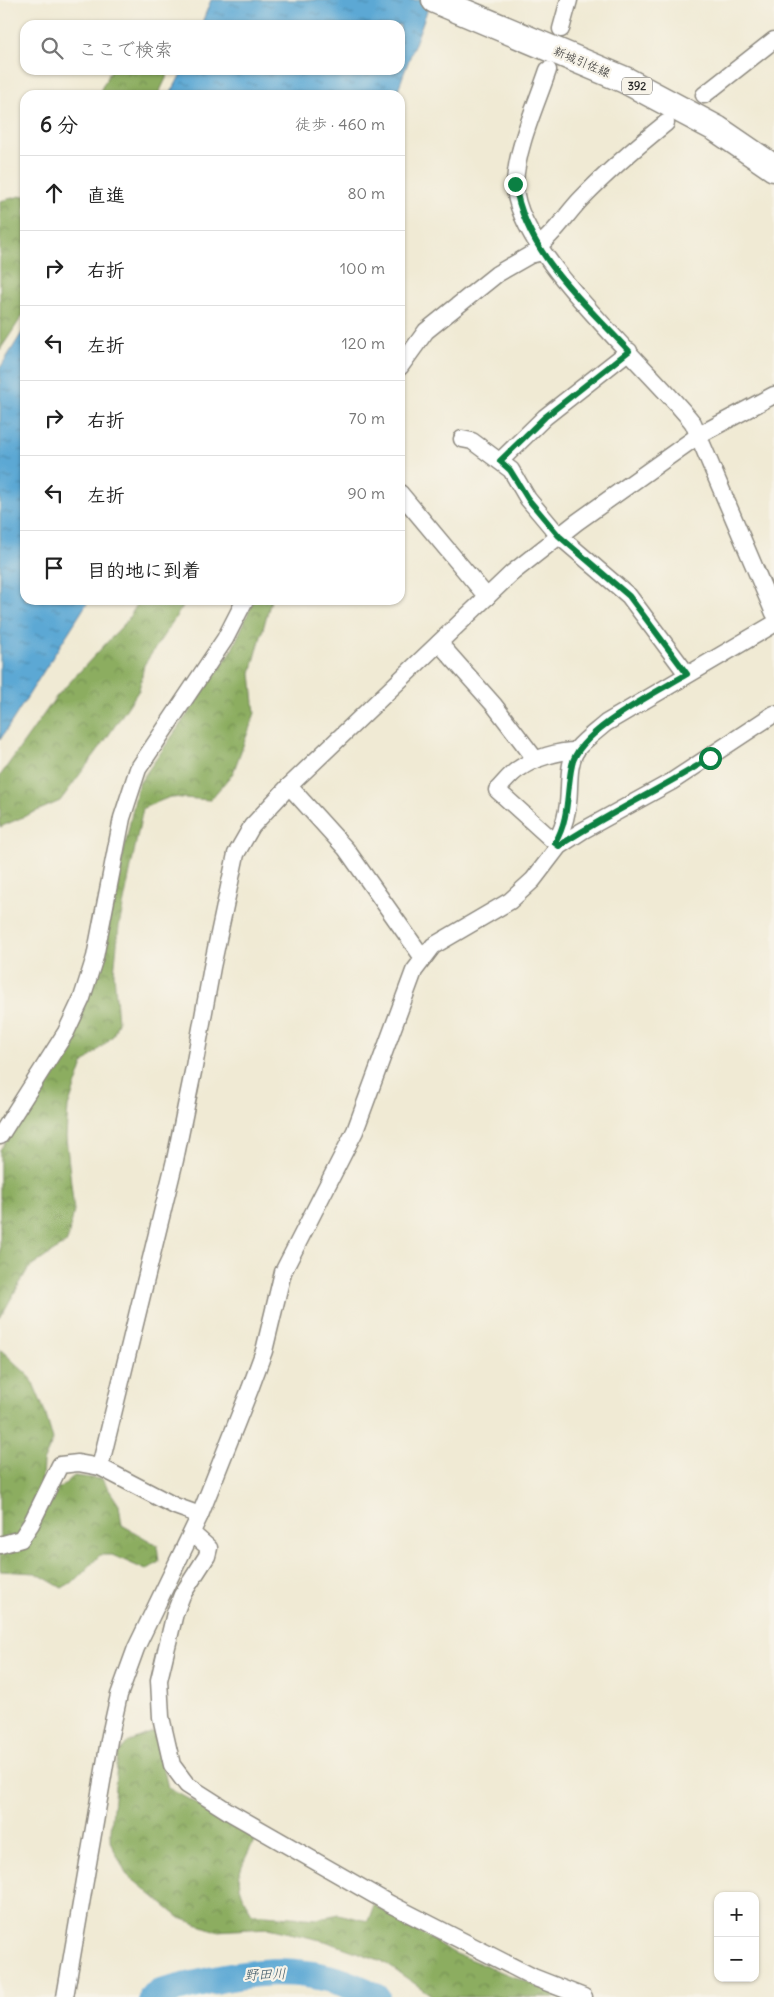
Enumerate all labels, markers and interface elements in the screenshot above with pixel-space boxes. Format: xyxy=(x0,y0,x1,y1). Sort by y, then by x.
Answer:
search box xyxy=(20,20,405,75)
icon: search xyxy=(38,34,66,62)
text: ここで検索 xyxy=(78,37,173,61)
street label: 新城引佐線 xyxy=(552,43,613,80)
road number: 392 xyxy=(622,78,652,94)
text: 6 分 xyxy=(40,111,78,138)
text: 徒歩 · 460 m xyxy=(295,114,385,134)
route end xyxy=(504,173,527,196)
icon: ahead xyxy=(40,179,68,207)
text: 直進 xyxy=(87,183,125,207)
text: 80 m xyxy=(347,183,385,203)
icon: right xyxy=(40,254,68,282)
text: 右折 xyxy=(87,258,125,282)
text: 100 m xyxy=(340,258,385,278)
icon: left xyxy=(40,329,68,357)
text: 左折 xyxy=(87,333,125,357)
text: 120 m xyxy=(342,333,385,353)
icon: right xyxy=(40,404,68,432)
text: 右折 xyxy=(87,408,125,432)
text: 70 m xyxy=(349,408,385,428)
icon: left xyxy=(40,479,68,507)
text: 左折 xyxy=(87,483,125,507)
text: 90 m xyxy=(347,483,385,503)
icon: arrive xyxy=(40,554,68,582)
text: 目的地に到着 xyxy=(87,558,201,582)
route start xyxy=(699,747,722,770)
map controls xyxy=(714,1892,759,1982)
button: + xyxy=(714,1892,759,1937)
button: − xyxy=(714,1937,759,1982)
water label: 野田川 xyxy=(244,1964,286,1984)

